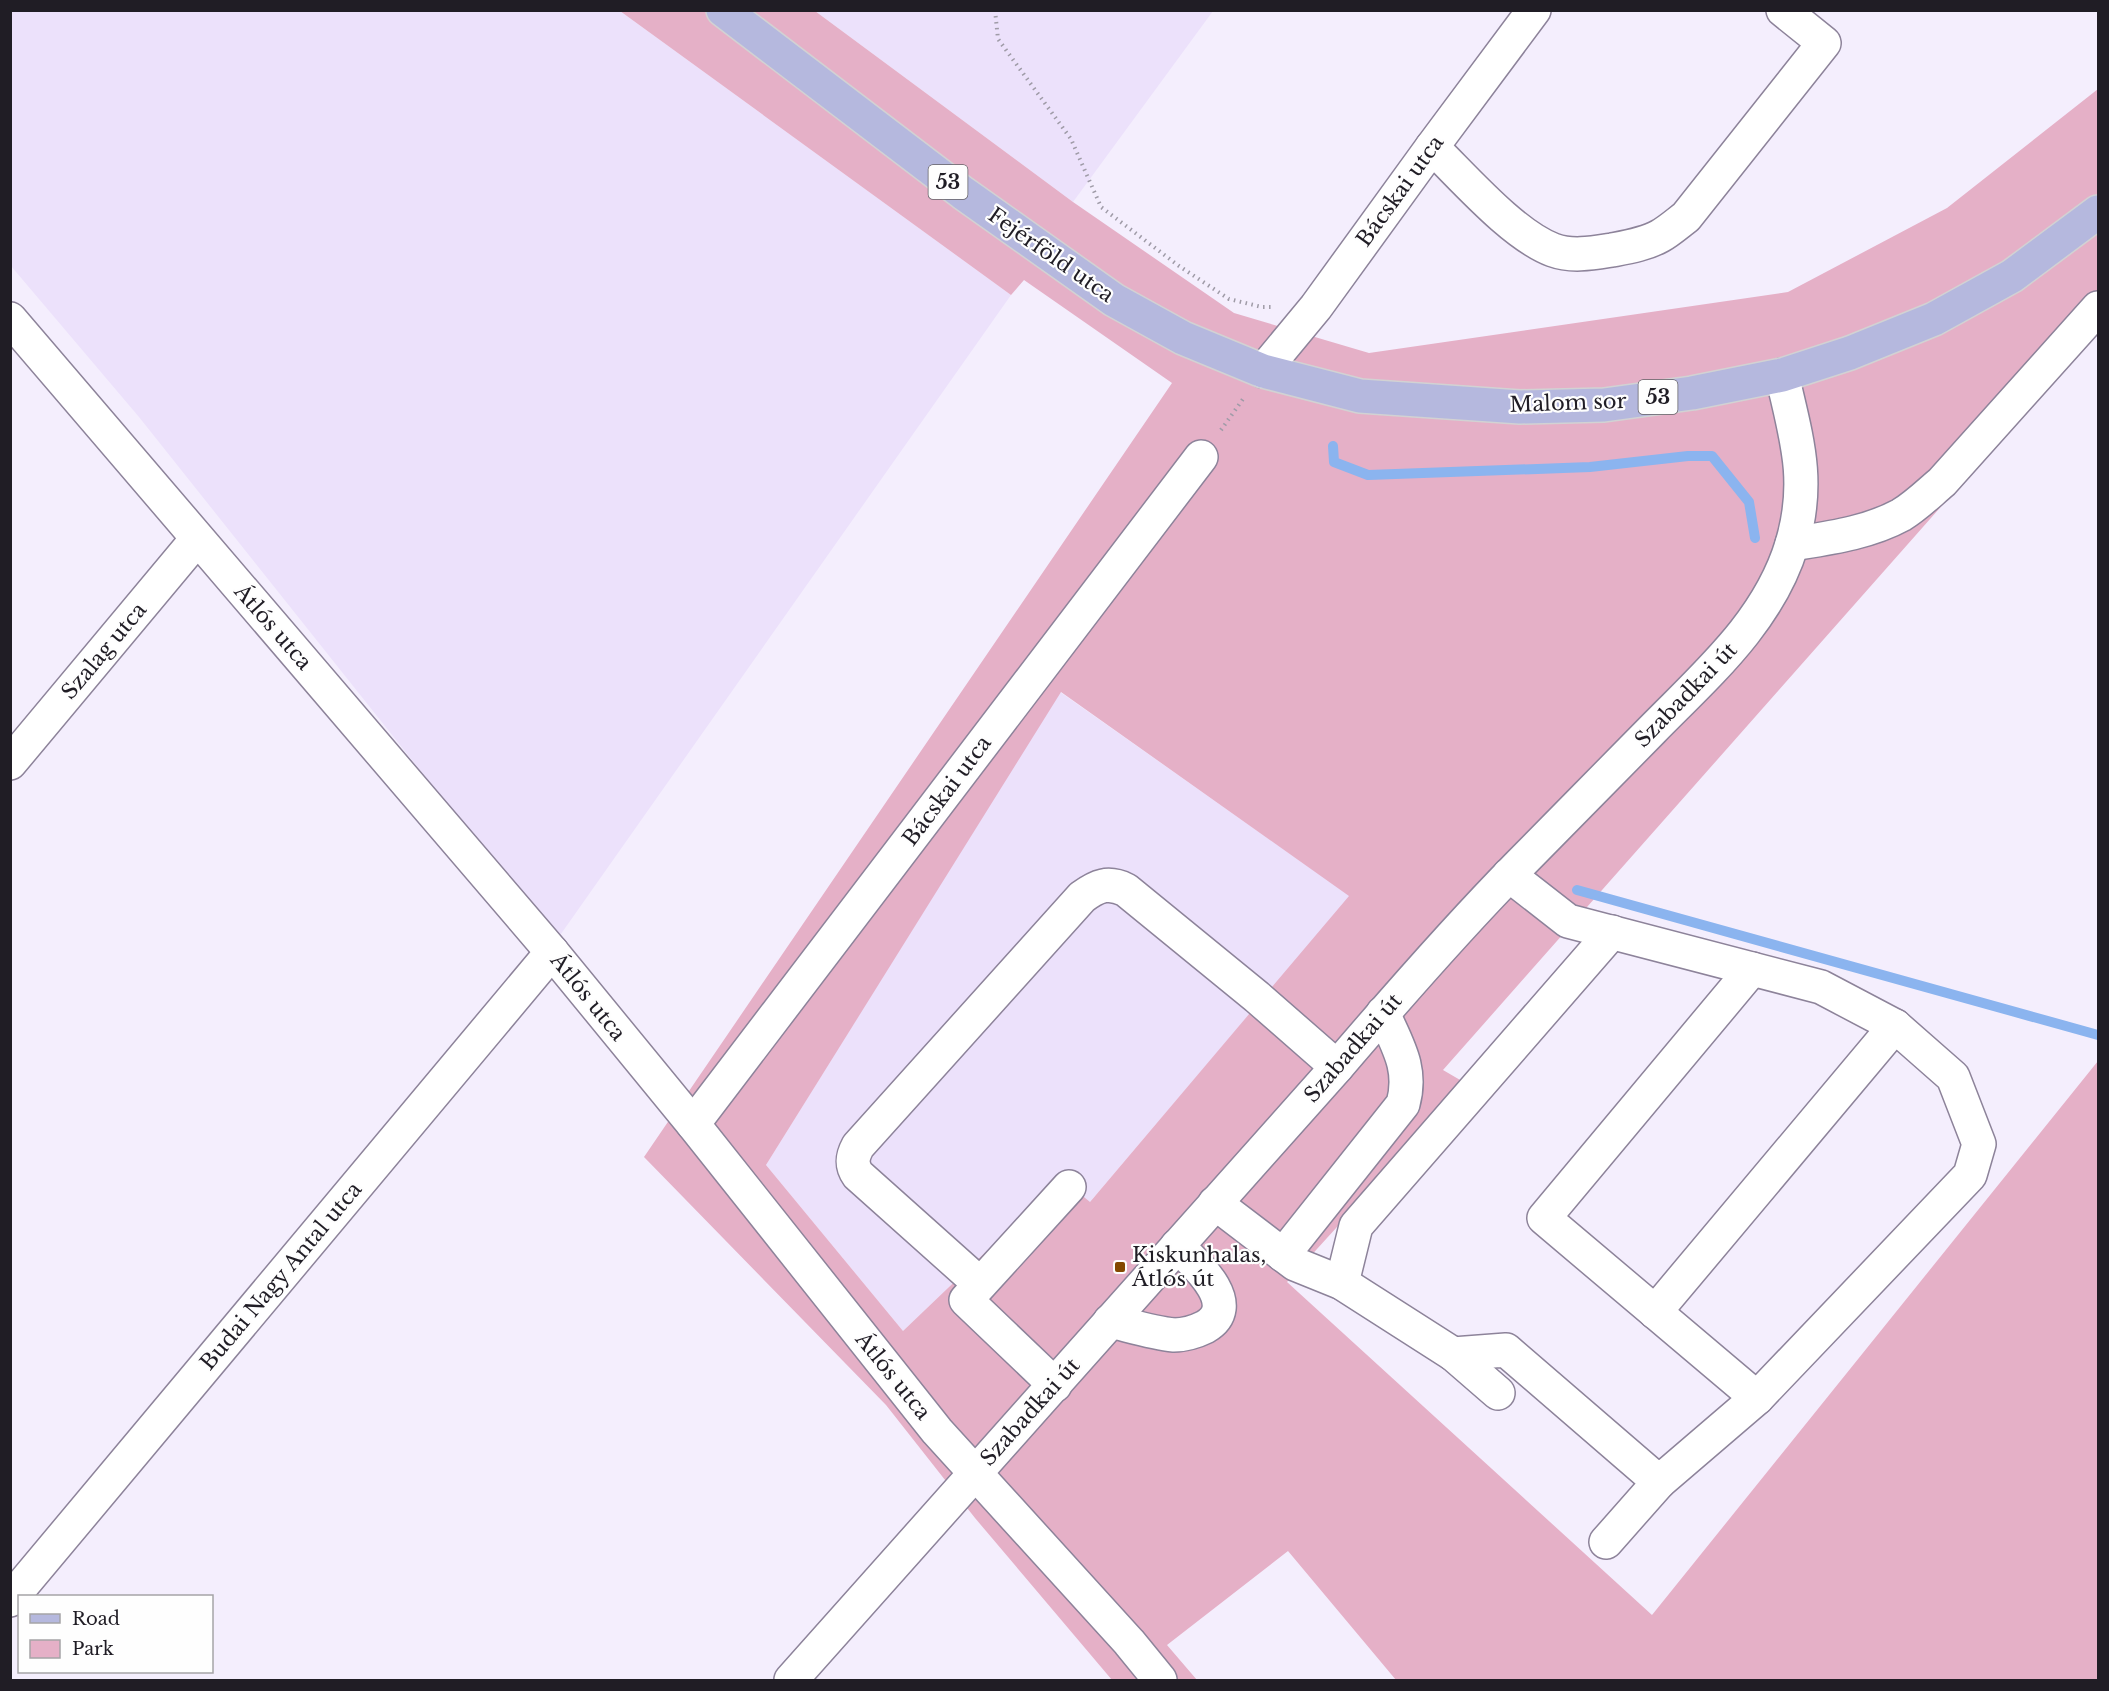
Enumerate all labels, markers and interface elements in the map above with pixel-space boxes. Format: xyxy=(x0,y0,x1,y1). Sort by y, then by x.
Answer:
street label: Bácskai utca xyxy=(1351,130,1449,252)
road number: 53 xyxy=(928,165,968,199)
street label: Fejérföld utca xyxy=(983,202,1119,308)
road number: 53 xyxy=(1638,380,1678,414)
street label: Malom sor xyxy=(1509,388,1627,418)
street label: Átlós utca xyxy=(228,578,318,675)
street label: Szalag utca xyxy=(56,597,152,705)
street label: Szabadkai út xyxy=(1629,637,1743,753)
street label: Bácskai utca xyxy=(897,730,997,851)
street label: Átlós utca xyxy=(544,947,631,1046)
street label: Szabadkai út xyxy=(1299,988,1407,1108)
street label: Budai Nagy Antal utca xyxy=(195,1176,367,1375)
place label: Kiskunhalas, Átlós út xyxy=(1131,1242,1266,1292)
marker: Kiskunhalas, Átlós út xyxy=(1113,1260,1127,1274)
street label: Átlós utca xyxy=(849,1326,936,1425)
street label: Szabadkai út xyxy=(975,1353,1085,1471)
legend xyxy=(18,1595,213,1673)
text: Road xyxy=(72,1608,120,1630)
text: Park xyxy=(72,1638,114,1660)

